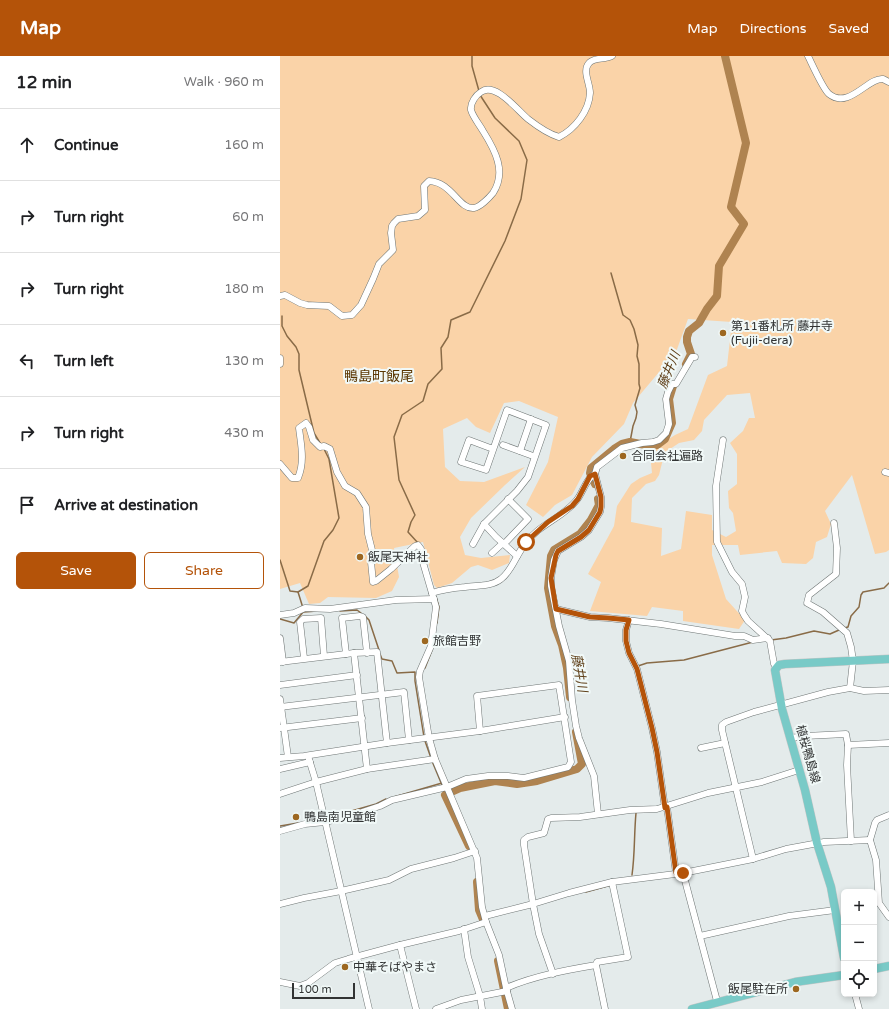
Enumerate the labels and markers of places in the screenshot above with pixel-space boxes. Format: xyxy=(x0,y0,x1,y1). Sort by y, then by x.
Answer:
place label: 第11番札所 藤井寺 (Fujii-dera) xyxy=(731,319,833,347)
marker: 第11番札所 藤井寺 (Fujii-dera) xyxy=(718,328,728,338)
place label: 合同会社遍路 xyxy=(631,449,703,463)
marker: 合同会社遍路 xyxy=(618,451,628,461)
place label: 飯尾天神社 xyxy=(368,550,428,564)
marker: 飯尾天神社 xyxy=(355,552,365,562)
place label: 旅館吉野 xyxy=(433,634,481,648)
marker: 旅館吉野 xyxy=(420,636,430,646)
place label: 鴨島南児童館 xyxy=(304,810,376,824)
marker: 鴨島南児童館 xyxy=(291,812,301,822)
place label: 中華そばやまさ xyxy=(353,960,437,974)
marker: 中華そばやまさ xyxy=(340,962,350,972)
place label: 飯尾駐在所 xyxy=(728,982,788,996)
marker: 飯尾駐在所 xyxy=(791,984,801,994)

